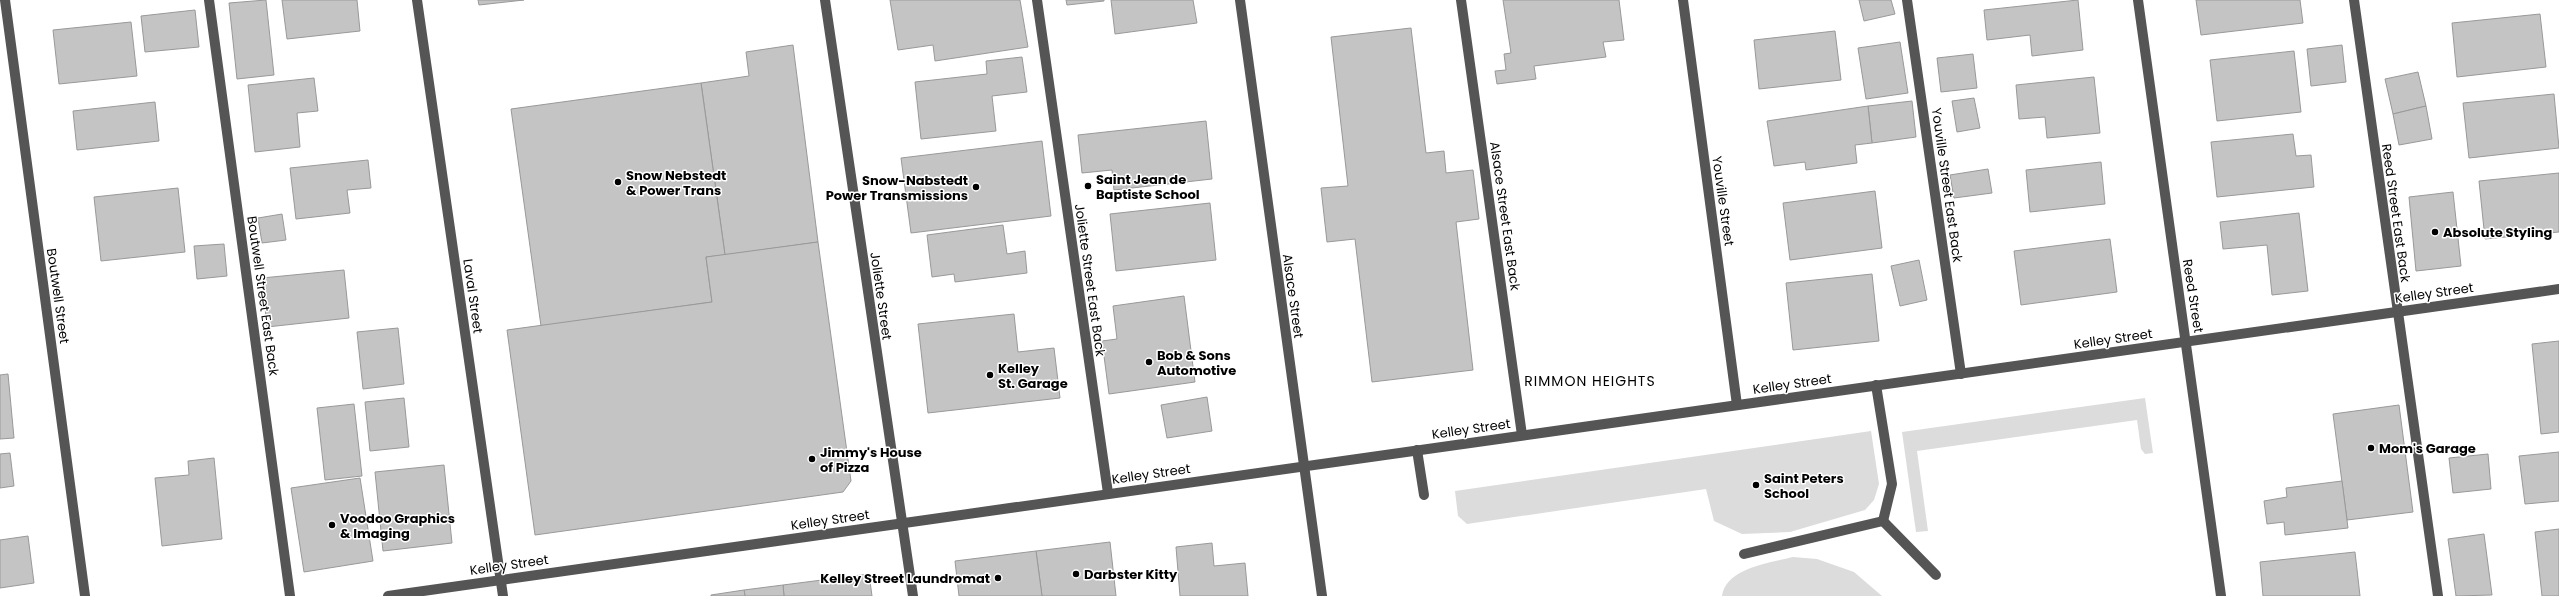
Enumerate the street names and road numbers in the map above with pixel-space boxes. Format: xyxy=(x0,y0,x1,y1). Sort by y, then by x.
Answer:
street label: Youville Street East Back xyxy=(1927,106,1967,264)
street label: Alsace Street East Back xyxy=(1485,140,1525,292)
street label: Reed Street East Back xyxy=(2377,143,2415,284)
street label: Youville Street xyxy=(1707,155,1739,248)
street label: Joliette Street East Back xyxy=(1070,202,1110,358)
street label: Boutwell Street East Back xyxy=(242,215,284,377)
street label: Boutwell Street xyxy=(42,247,74,345)
street label: Joliette Street xyxy=(865,251,897,342)
street label: Alsace Street xyxy=(1278,253,1308,340)
street label: Laval Street xyxy=(458,257,488,335)
street label: Reed Street xyxy=(2178,258,2208,334)
street label: Kelley Street xyxy=(2393,278,2475,308)
street label: Kelley Street xyxy=(2072,324,2154,354)
street label: Kelley Street xyxy=(1751,369,1833,399)
street label: Kelley Street xyxy=(1430,414,1512,444)
street label: Kelley Street xyxy=(1110,459,1192,489)
street label: Kelley Street xyxy=(789,505,871,535)
street label: Kelley Street xyxy=(468,550,550,580)

